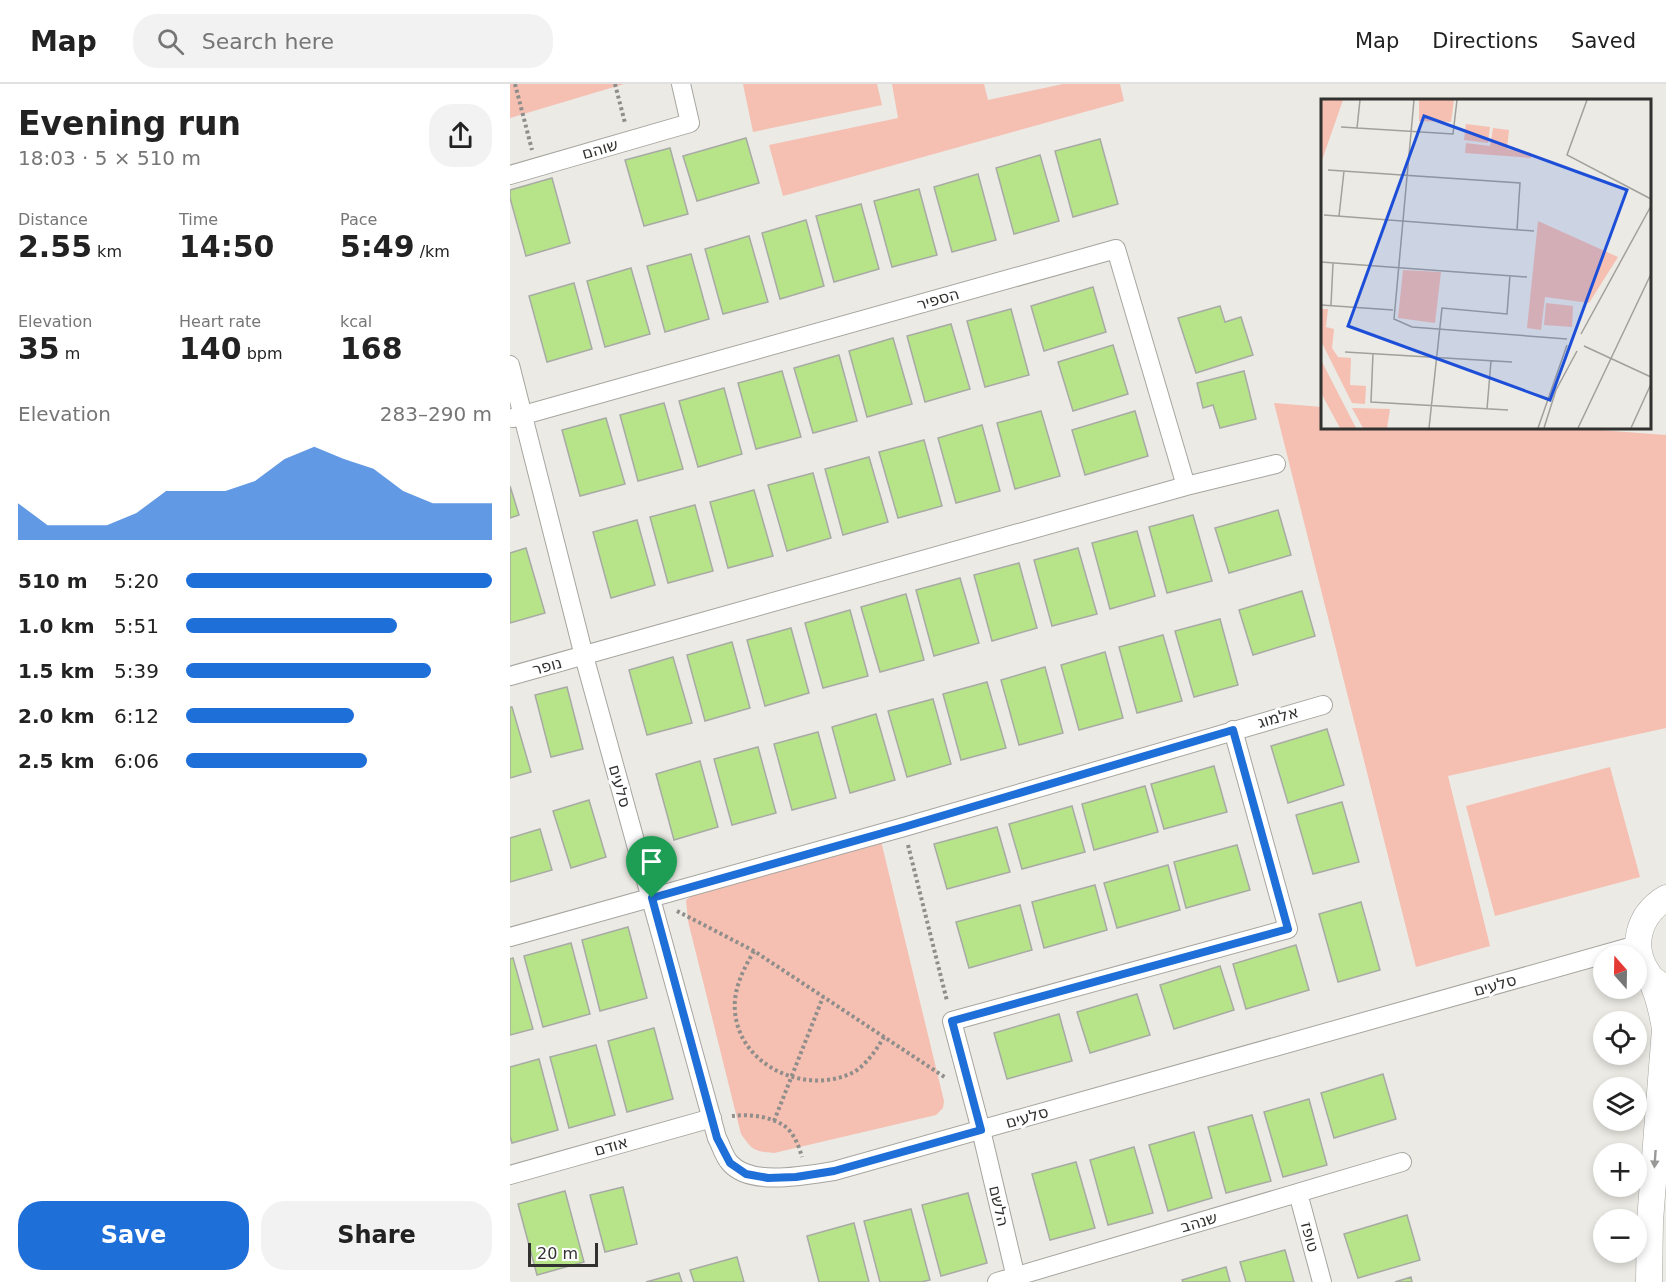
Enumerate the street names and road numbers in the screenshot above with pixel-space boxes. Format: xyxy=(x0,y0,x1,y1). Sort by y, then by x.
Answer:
street label: שוהם xyxy=(580,135,620,163)
street label: הספיר xyxy=(915,284,961,314)
street label: נופר xyxy=(530,653,564,679)
street label: אלמוג xyxy=(1255,702,1301,732)
street label: סלעים xyxy=(605,762,635,810)
street label: סלעים xyxy=(1471,970,1519,1000)
street label: סלעים xyxy=(1003,1102,1051,1132)
street label: אודם xyxy=(592,1132,630,1160)
street label: הלשם xyxy=(985,1184,1013,1228)
street label: שנהב xyxy=(1178,1208,1220,1236)
street label: טופז xyxy=(1297,1220,1323,1254)

